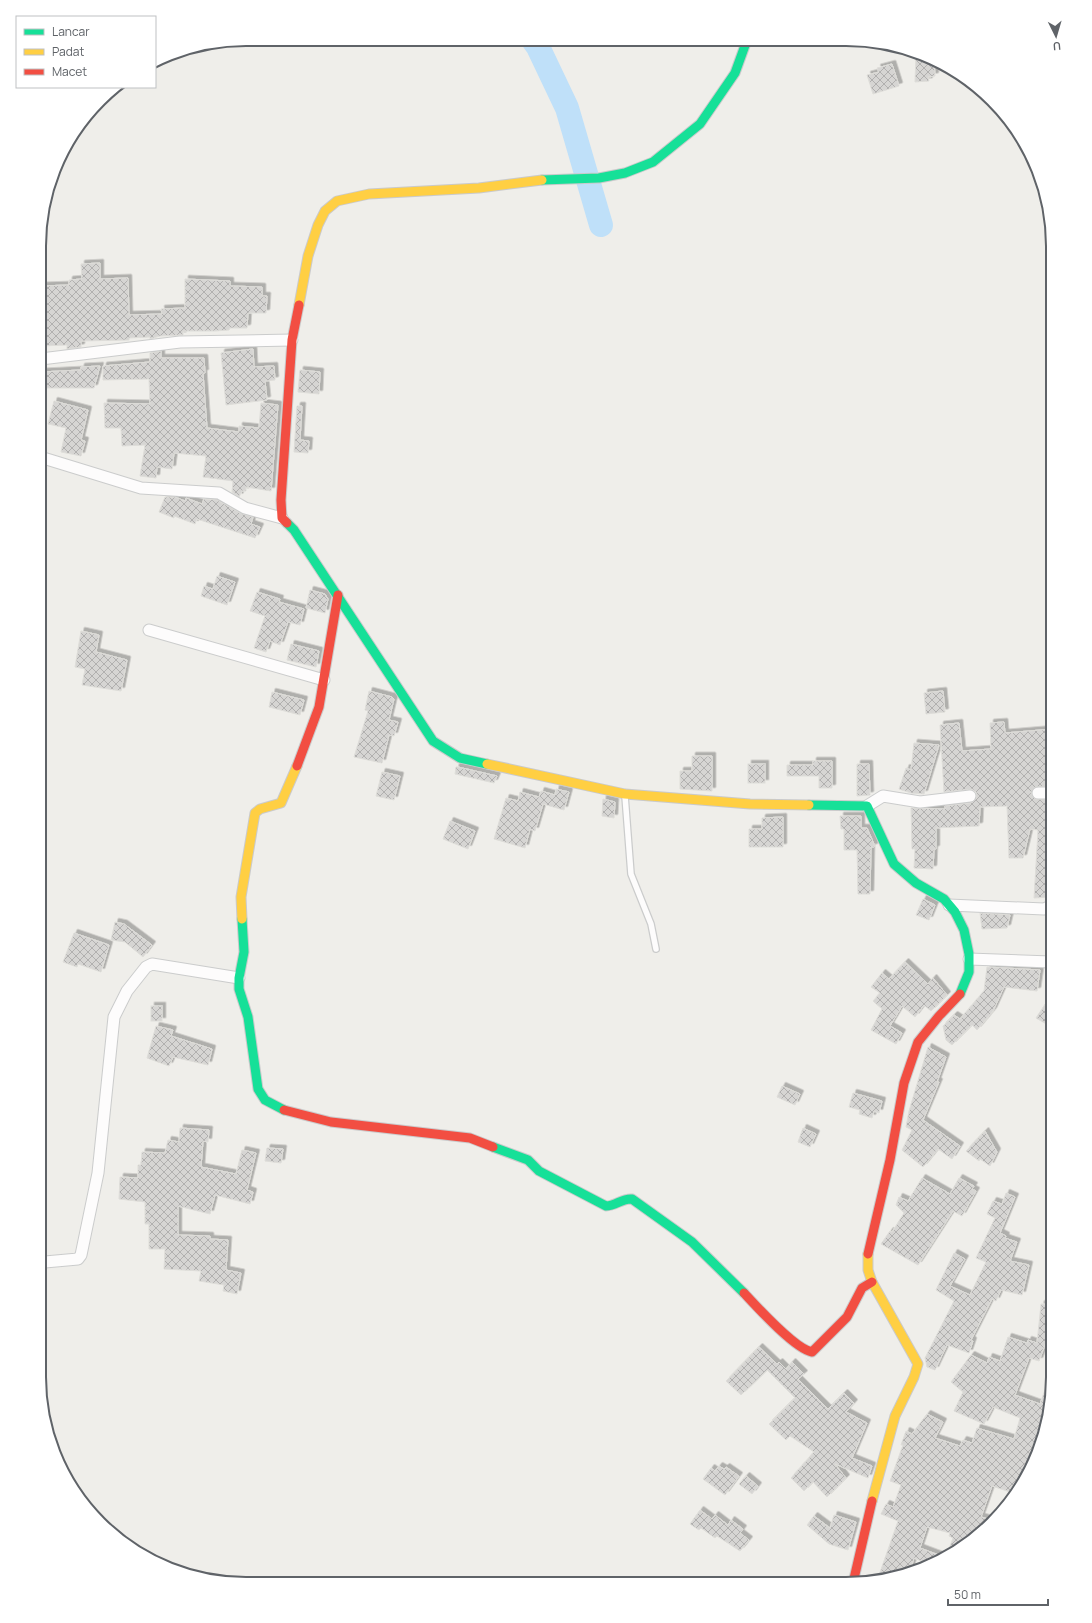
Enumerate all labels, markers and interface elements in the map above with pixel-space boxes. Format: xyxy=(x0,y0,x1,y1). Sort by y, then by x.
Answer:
legend xyxy=(16,16,156,88)
north arrow xyxy=(1036,16,1076,56)
text: Lancar xyxy=(52,23,90,40)
text: U xyxy=(1052,39,1062,54)
text: Padat xyxy=(52,43,84,60)
text: Macet xyxy=(52,63,87,80)
scale bar xyxy=(948,1581,1048,1607)
text: 50 m xyxy=(954,1586,981,1603)

